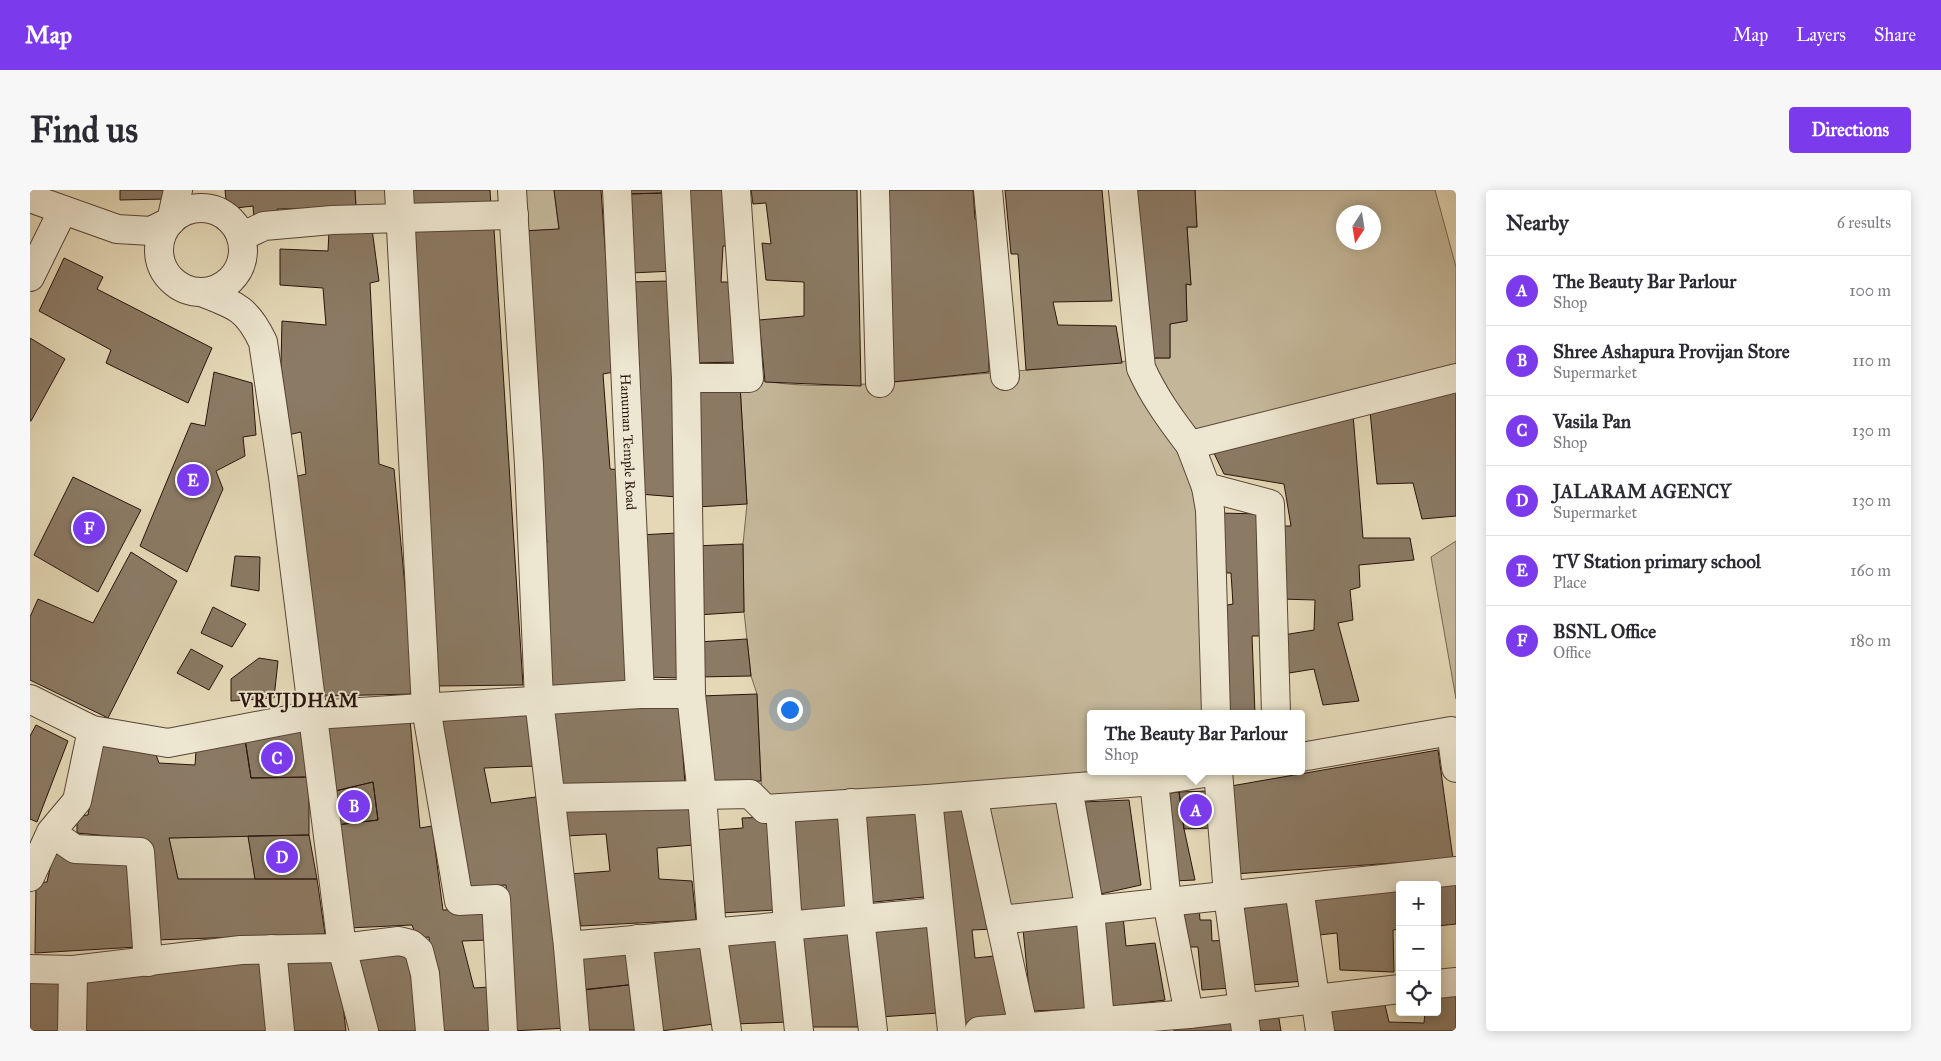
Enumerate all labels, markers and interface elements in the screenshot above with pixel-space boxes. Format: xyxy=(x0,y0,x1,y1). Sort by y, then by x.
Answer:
text: Map xyxy=(25,20,72,50)
text: Map xyxy=(1733,24,1768,46)
text: Layers xyxy=(1796,24,1846,46)
text: Share xyxy=(1874,24,1916,46)
button: Directions xyxy=(1789,107,1911,153)
text: Find us xyxy=(30,109,138,152)
north arrow xyxy=(1336,205,1381,250)
text: Nearby xyxy=(1506,210,1569,236)
text: 6 results xyxy=(1837,213,1891,232)
text: The Beauty Bar Parlour xyxy=(1553,270,1736,293)
text: A xyxy=(1517,281,1527,300)
text: 100 m xyxy=(1849,281,1891,300)
text: Shop xyxy=(1553,293,1587,312)
text: Shree Ashapura Provijan Store xyxy=(1553,340,1790,363)
text: B xyxy=(1517,351,1527,370)
text: 110 m xyxy=(1852,351,1891,370)
text: Supermarket xyxy=(1553,363,1637,382)
street label: Hanuman Temple Road xyxy=(617,373,640,510)
text: Vasila Pan xyxy=(1553,410,1631,433)
text: C xyxy=(1517,421,1527,440)
text: 130 m xyxy=(1852,421,1891,440)
text: Shop xyxy=(1553,433,1587,452)
pin: E xyxy=(177,461,209,499)
text: JALARAM AGENCY xyxy=(1553,480,1731,503)
text: D xyxy=(1516,491,1528,510)
text: 130 m xyxy=(1852,491,1891,510)
text: Supermarket xyxy=(1553,503,1637,522)
pin: F xyxy=(73,509,105,547)
text: TV Station primary school xyxy=(1553,550,1761,573)
text: E xyxy=(1516,561,1528,580)
text: 160 m xyxy=(1850,561,1891,580)
text: Place xyxy=(1553,573,1587,592)
text: BSNL Office xyxy=(1553,620,1656,643)
text: F xyxy=(1517,631,1527,650)
text: 180 m xyxy=(1850,631,1891,650)
text: Office xyxy=(1553,643,1591,662)
district label: VRUJDHAM xyxy=(238,689,359,713)
your location xyxy=(777,697,803,723)
popup xyxy=(1087,710,1305,775)
text: The Beauty Bar Parlour xyxy=(1104,722,1288,745)
pin: C xyxy=(261,739,293,777)
text: Shop xyxy=(1104,745,1139,764)
pin: B xyxy=(338,787,370,825)
pin: A xyxy=(1180,791,1212,829)
pin: D xyxy=(266,838,298,876)
map controls xyxy=(1396,881,1441,1016)
button: + xyxy=(1396,881,1441,926)
button: − xyxy=(1396,926,1441,971)
button: locate xyxy=(1396,971,1441,1016)

